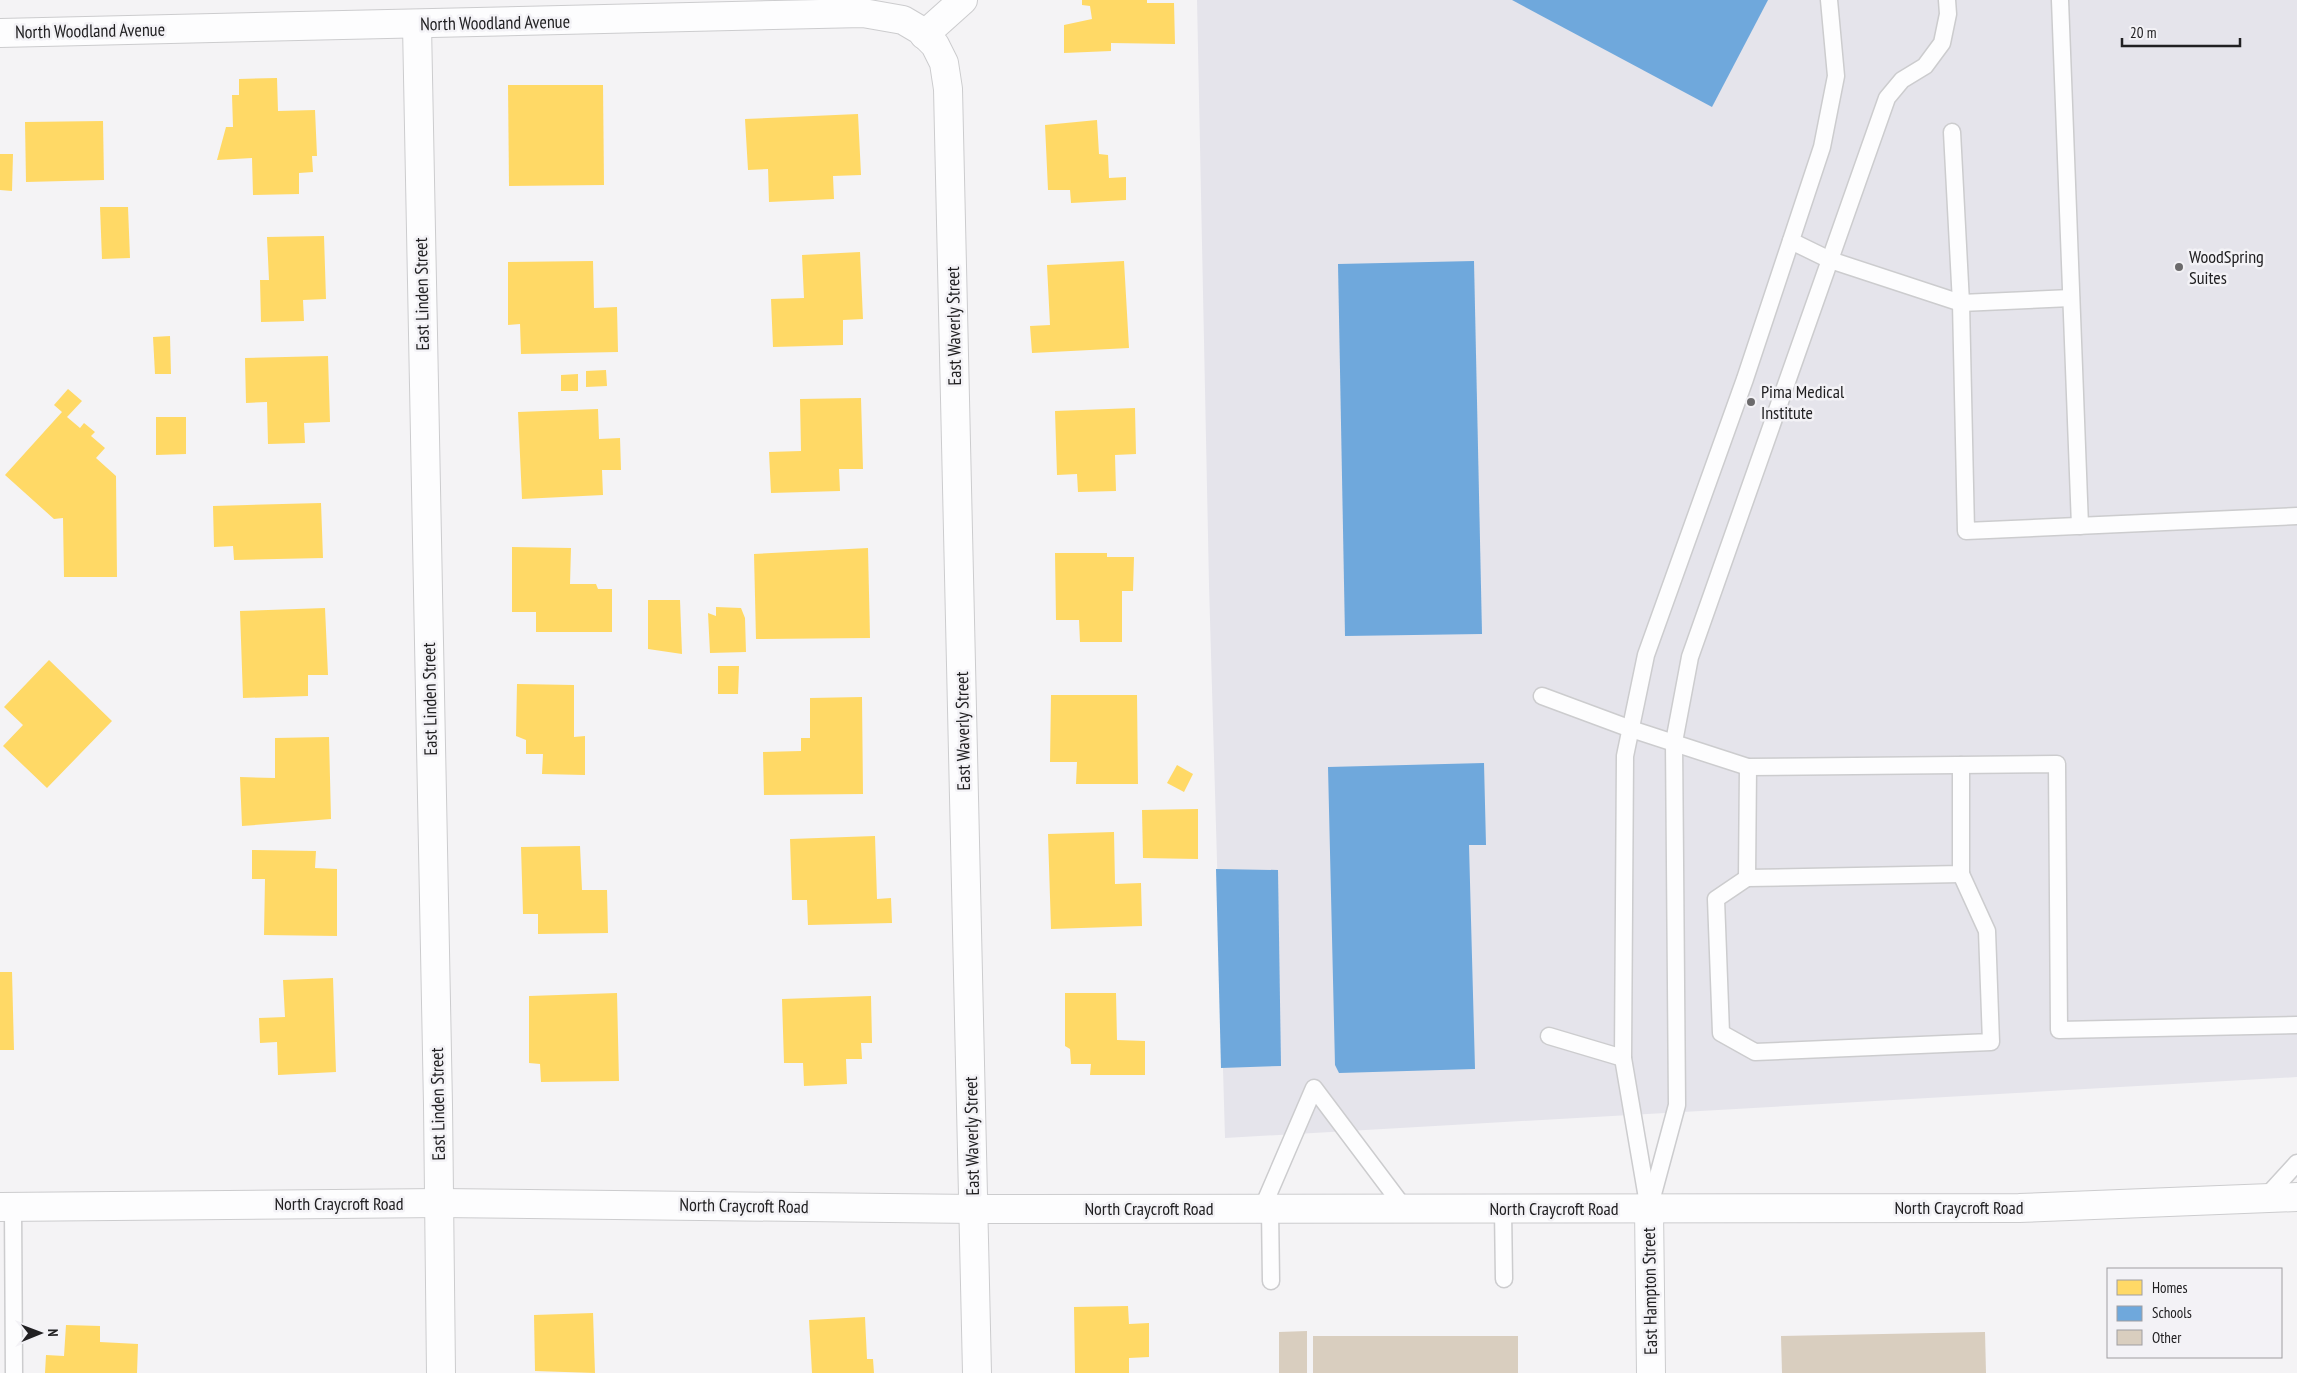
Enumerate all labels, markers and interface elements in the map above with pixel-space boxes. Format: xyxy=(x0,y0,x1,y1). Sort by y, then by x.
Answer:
street label: North Woodland Avenue xyxy=(420,10,570,35)
scale bar xyxy=(2122,15,2240,47)
street label: North Woodland Avenue xyxy=(15,18,165,43)
text: 20 m xyxy=(2130,23,2156,42)
street label: East Linden Street xyxy=(409,237,434,351)
place label: WoodSpring Suites xyxy=(2189,245,2264,289)
marker: WoodSpring Suites xyxy=(2173,261,2185,273)
street label: East Waverly Street xyxy=(941,266,966,386)
place label: Pima Medical Institute xyxy=(1761,380,1845,424)
marker: Pima Medical Institute xyxy=(1745,396,1757,408)
street label: East Linden Street xyxy=(417,642,442,756)
street label: East Waverly Street xyxy=(950,671,975,791)
street label: East Linden Street xyxy=(425,1047,450,1161)
street label: East Waverly Street xyxy=(959,1076,984,1196)
street label: North Craycroft Road xyxy=(274,1192,404,1215)
street label: North Craycroft Road xyxy=(679,1193,809,1218)
street label: North Craycroft Road xyxy=(1894,1196,2024,1219)
street label: North Craycroft Road xyxy=(1084,1197,1214,1220)
street label: North Craycroft Road xyxy=(1489,1197,1619,1220)
street label: East Hampton Street xyxy=(1637,1227,1662,1355)
legend xyxy=(2107,1268,2282,1358)
text: Homes xyxy=(2152,1278,2188,1297)
text: Schools xyxy=(2152,1303,2192,1322)
north arrow xyxy=(15,1308,65,1358)
text: Other xyxy=(2152,1328,2182,1347)
text: N xyxy=(44,1329,62,1337)

